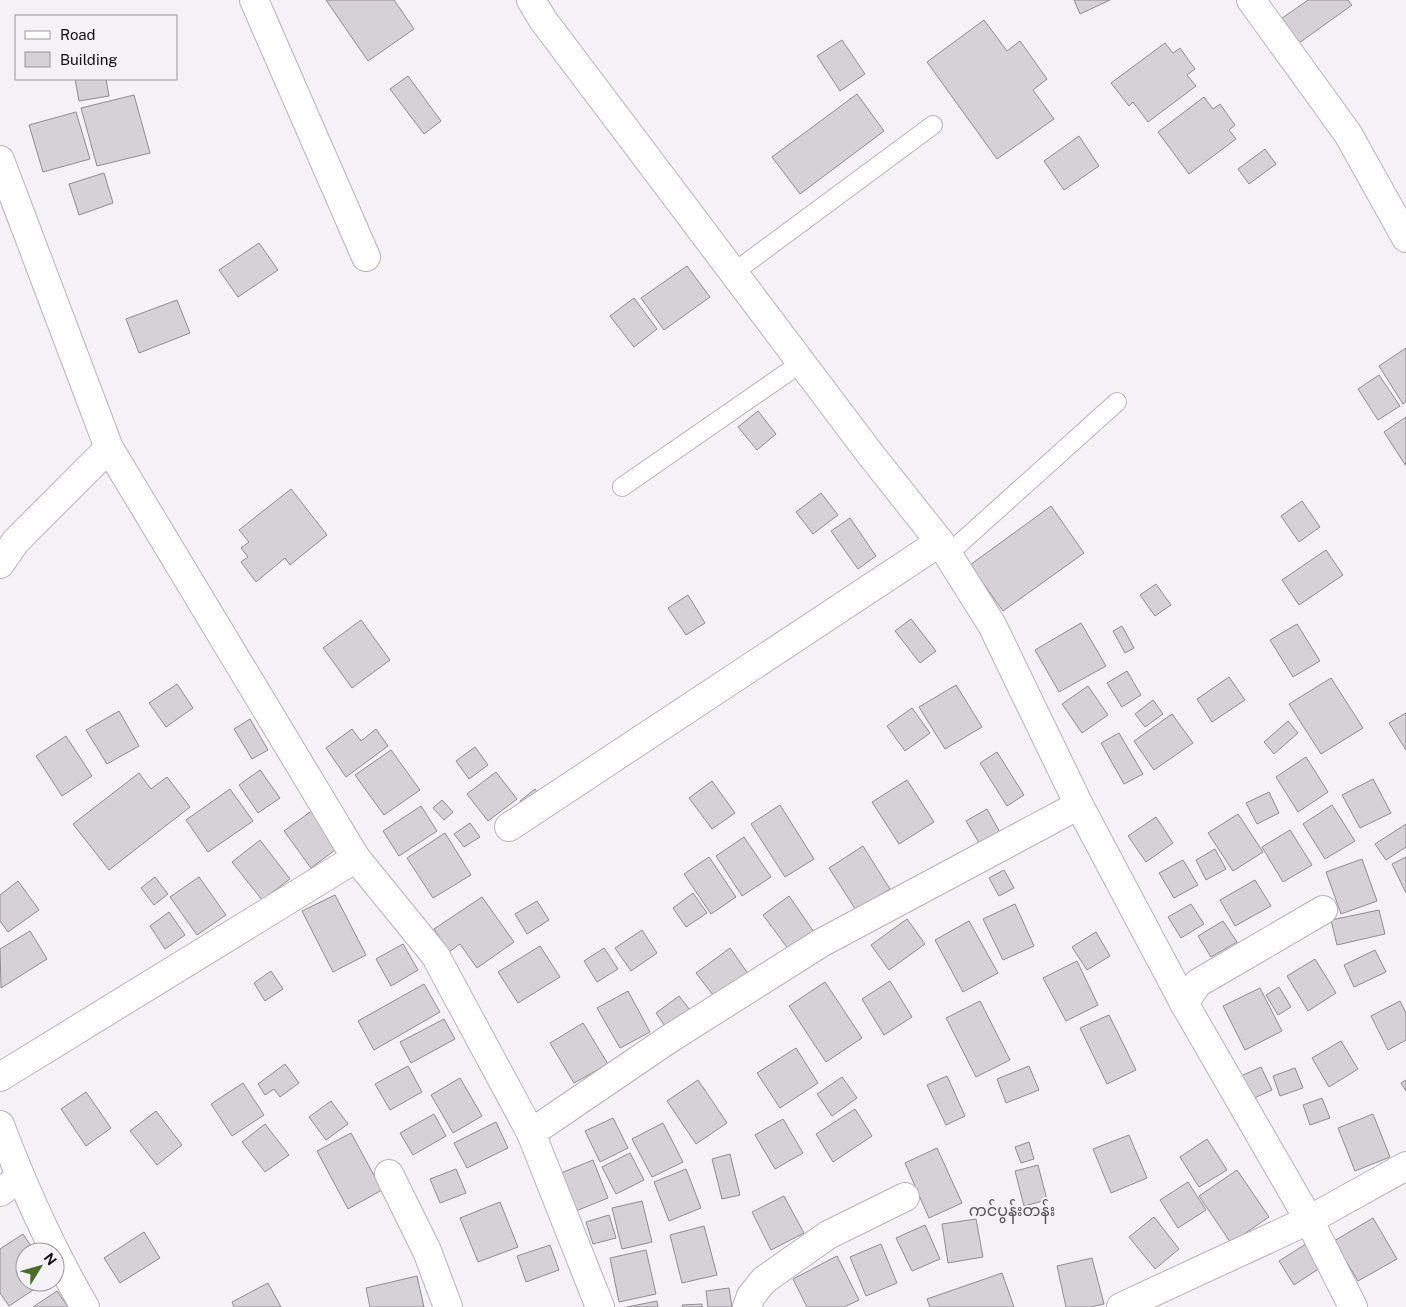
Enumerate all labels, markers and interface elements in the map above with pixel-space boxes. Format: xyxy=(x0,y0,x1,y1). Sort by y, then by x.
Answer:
legend xyxy=(15,15,178,80)
text: Road xyxy=(60,26,96,43)
text: Building xyxy=(60,51,118,68)
district label: ကင်ပွန်းတန်း xyxy=(969,1199,1055,1224)
north arrow xyxy=(15,1242,65,1292)
text: N xyxy=(41,1250,60,1268)

